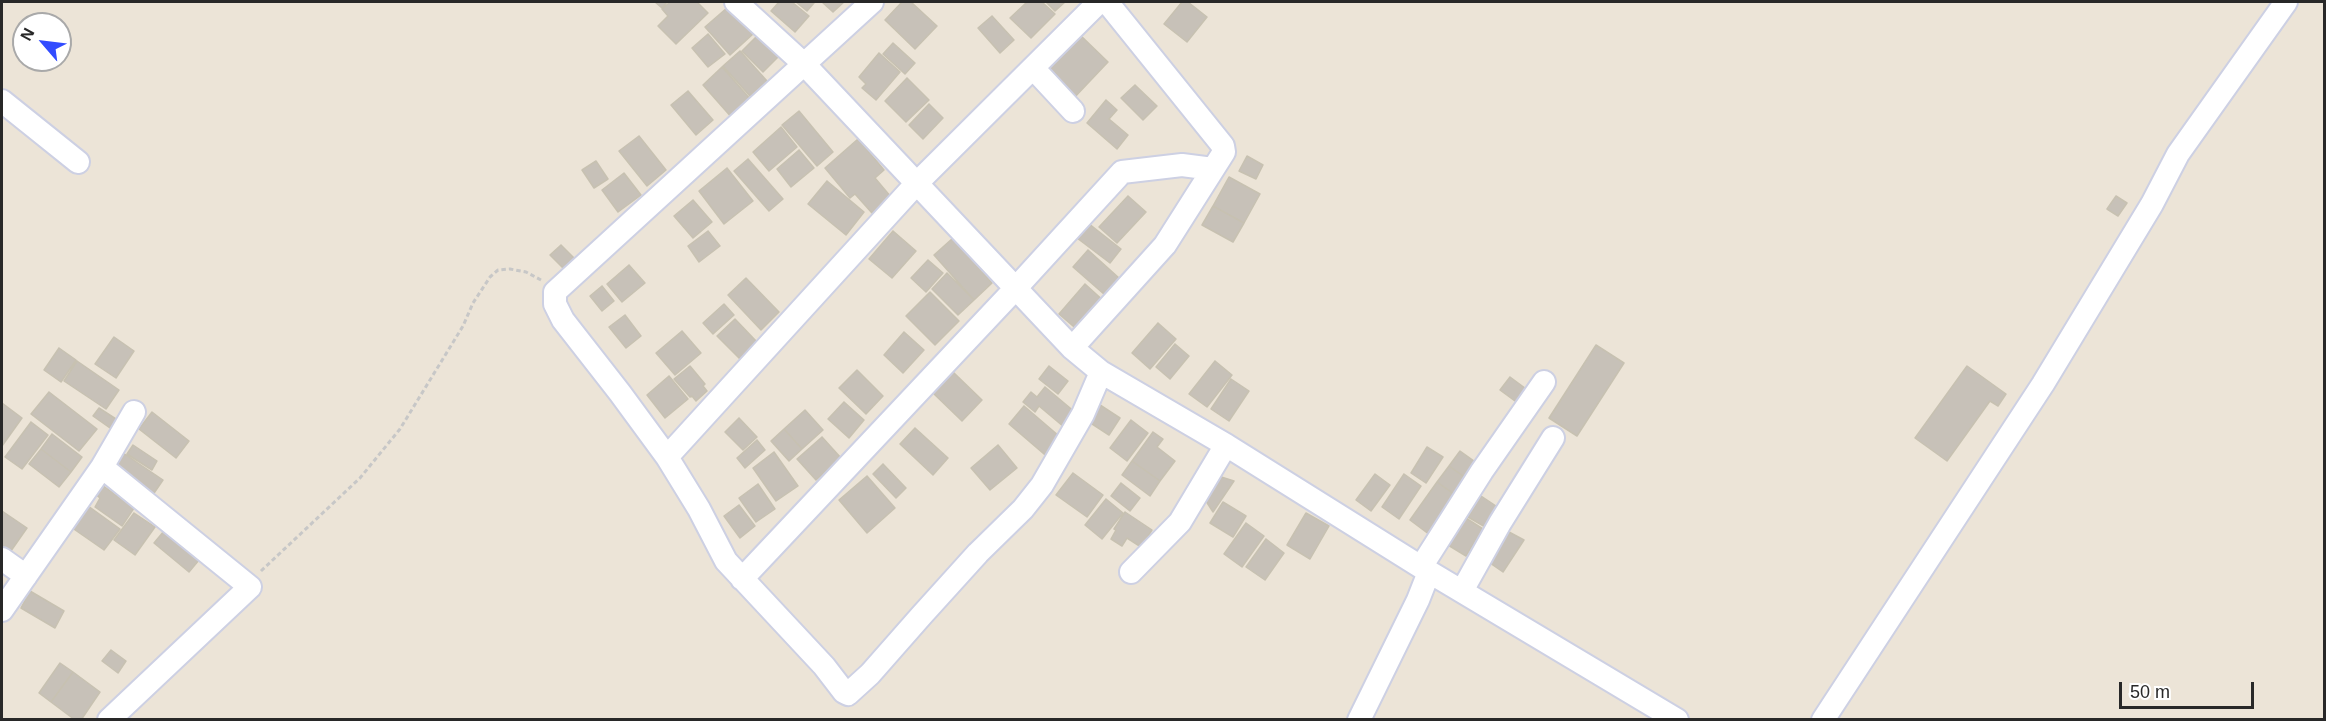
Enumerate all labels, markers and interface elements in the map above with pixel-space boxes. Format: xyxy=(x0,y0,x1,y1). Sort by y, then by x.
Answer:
north arrow xyxy=(12,12,72,72)
text: N xyxy=(17,25,38,43)
scale bar xyxy=(2122,670,2257,708)
text: 50 m xyxy=(2130,682,2170,702)

